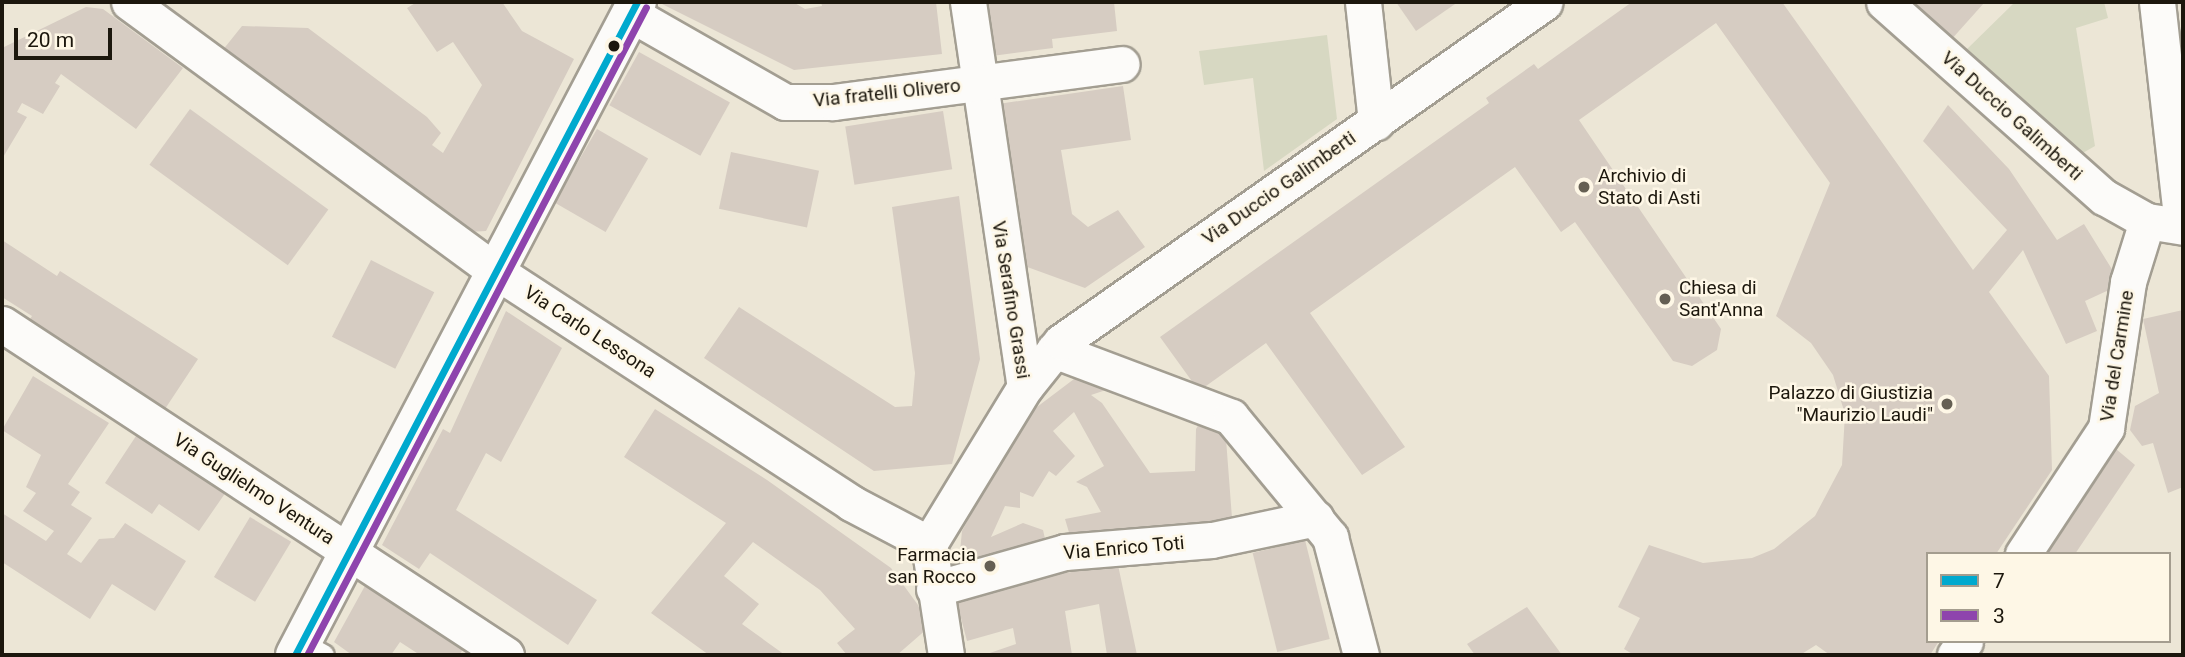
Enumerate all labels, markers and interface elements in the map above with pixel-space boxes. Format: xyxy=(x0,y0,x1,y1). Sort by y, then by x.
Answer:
scale bar xyxy=(18,14,116,58)
text: 20 m xyxy=(27,28,74,52)
unlabelled marker xyxy=(607,39,621,53)
street label: Via Duccio Galimberti xyxy=(1937,46,2087,186)
street label: Via fratelli Olivero xyxy=(812,74,962,112)
street label: Via Duccio Galimberti xyxy=(1198,126,1360,250)
place label: Archivio di Stato di Asti xyxy=(1598,165,1700,209)
marker: Archivio di Stato di Asti xyxy=(1576,179,1592,195)
street label: Via Serafino Grassi xyxy=(987,219,1035,381)
place label: Chiesa di Sant'Anna xyxy=(1679,277,1763,321)
street label: Via Carlo Lessona xyxy=(520,281,660,383)
street label: Via del Carmine xyxy=(2095,289,2139,423)
marker: Chiesa di Sant'Anna xyxy=(1657,291,1673,307)
place label: Palazzo di Giustizia "Maurizio Laudi" xyxy=(1768,382,1933,426)
marker: Palazzo di Giustizia "Maurizio Laudi" xyxy=(1939,396,1955,412)
street label: Via Guglielmo Ventura xyxy=(169,428,339,550)
street label: Via Enrico Toti xyxy=(1062,531,1186,565)
place label: Farmacia san Rocco xyxy=(887,544,976,588)
legend xyxy=(1926,552,2171,643)
marker: Farmacia san Rocco xyxy=(982,558,998,574)
text: 7 xyxy=(1993,569,2005,593)
text: 3 xyxy=(1993,604,2005,628)

